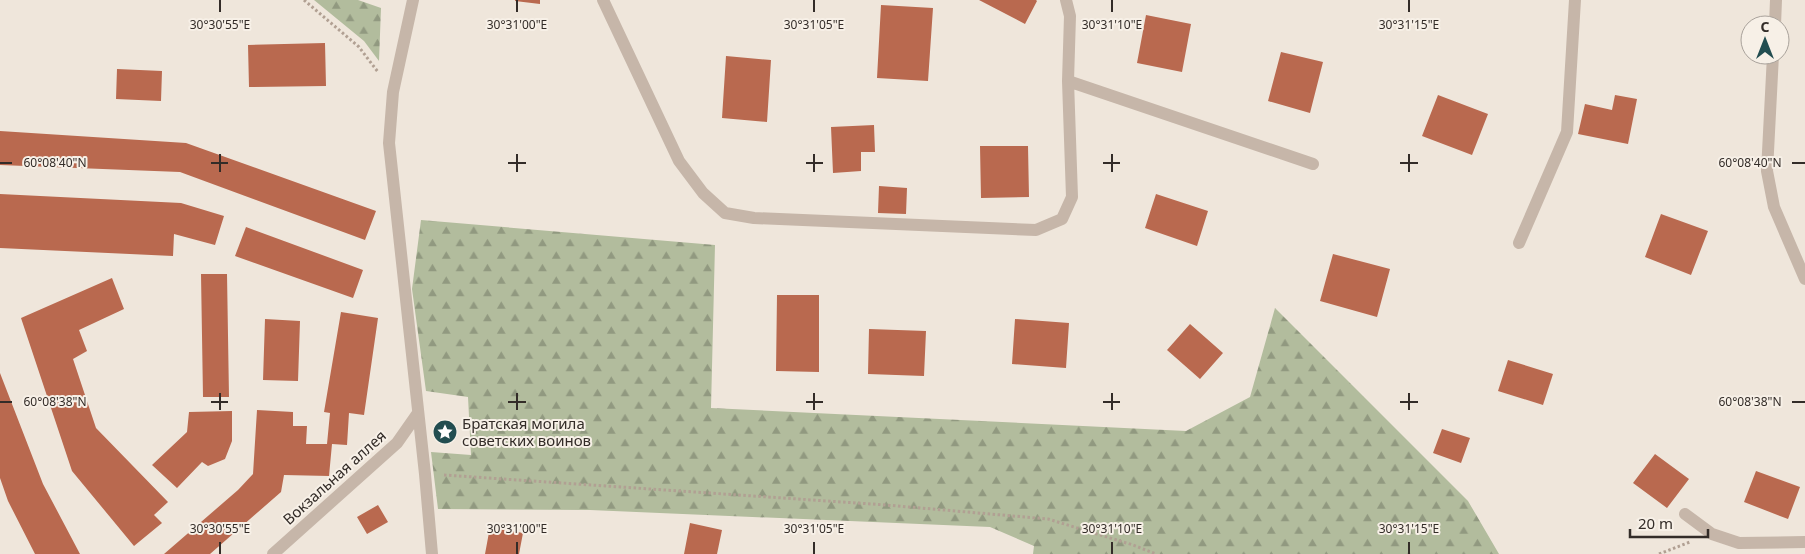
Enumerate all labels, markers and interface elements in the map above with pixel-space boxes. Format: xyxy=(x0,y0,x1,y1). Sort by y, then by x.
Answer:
north arrow xyxy=(1740,15,1790,65)
text: 30°30'55"E xyxy=(190,16,250,33)
text: 30°31'00"E xyxy=(487,16,547,33)
text: 30°31'05"E xyxy=(784,16,844,33)
text: 30°31'10"E xyxy=(1082,16,1142,33)
text: 30°31'15"E xyxy=(1379,16,1439,33)
text: С xyxy=(1760,17,1770,36)
text: 60°08'40"N xyxy=(23,154,87,171)
text: 60°08'40"N xyxy=(1718,154,1782,171)
text: 60°08'38"N xyxy=(23,393,87,410)
text: 60°08'38"N xyxy=(1718,393,1782,410)
place label: Братская могила советских воинов xyxy=(462,413,591,450)
place icon: Братская могила советских воинов xyxy=(432,419,458,445)
street label: Вокзальная аллея xyxy=(278,425,390,529)
scale bar xyxy=(1630,506,1708,538)
text: 20 m xyxy=(1638,513,1673,533)
text: 30°30'55"E xyxy=(190,520,250,537)
text: 30°31'00"E xyxy=(487,520,547,537)
text: 30°31'05"E xyxy=(784,520,844,537)
text: 30°31'10"E xyxy=(1082,520,1142,537)
text: 30°31'15"E xyxy=(1379,520,1439,537)

